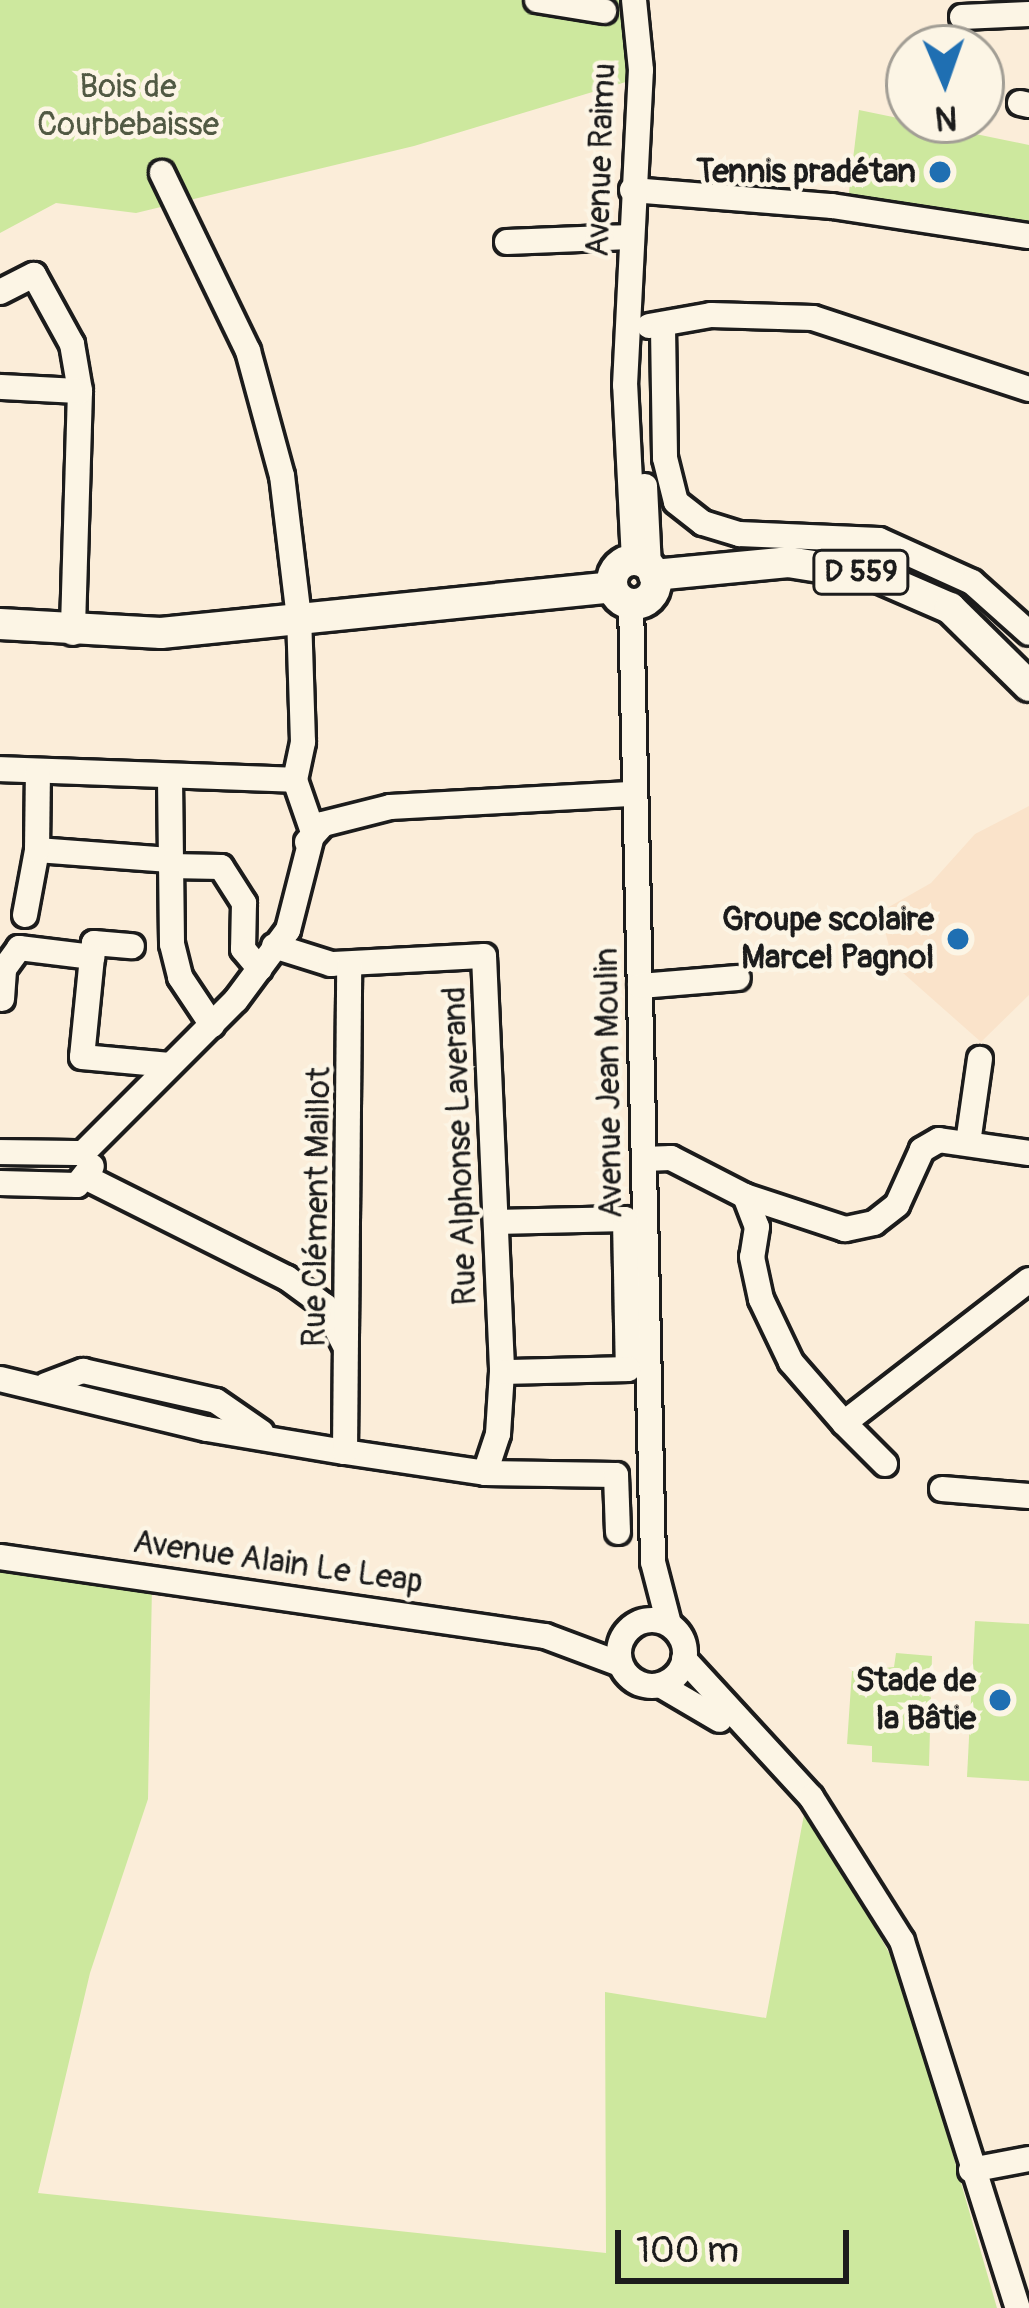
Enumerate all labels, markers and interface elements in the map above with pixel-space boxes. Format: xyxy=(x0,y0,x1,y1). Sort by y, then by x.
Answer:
north arrow xyxy=(885,24,1005,144)
street label: Avenue Raimu xyxy=(578,62,624,258)
park label: Bois de Courbebaisse xyxy=(37,67,219,145)
text: N xyxy=(934,97,958,138)
place label: Tennis pradétan xyxy=(696,152,916,192)
marker: Tennis pradétan xyxy=(927,159,953,185)
road number: D 559 xyxy=(810,548,912,596)
place label: Groupe scolaire Marcel Pagnol xyxy=(722,900,934,978)
marker: Groupe scolaire Marcel Pagnol xyxy=(945,926,971,952)
street label: Avenue Jean Moulin xyxy=(587,947,631,1219)
street label: Rue Alphonse Laverand xyxy=(435,986,485,1306)
street label: Rue Clément Maillot xyxy=(295,1067,339,1347)
street label: Avenue Alain Le Leap xyxy=(130,1522,426,1602)
place label: Stade de la Bâtie xyxy=(855,1661,976,1739)
marker: Stade de la Bâtie xyxy=(987,1687,1013,1713)
scale bar xyxy=(621,2206,855,2280)
text: 100 m xyxy=(636,2228,739,2273)

